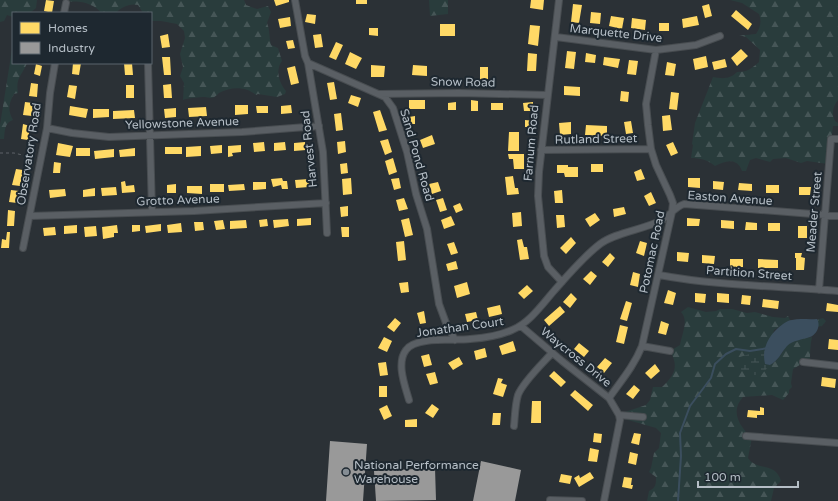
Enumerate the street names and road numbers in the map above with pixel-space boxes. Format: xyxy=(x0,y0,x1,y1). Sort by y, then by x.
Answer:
street label: Marquette Drive xyxy=(569,21,663,45)
street label: Snow Road xyxy=(431,74,495,90)
street label: Observatory Road xyxy=(14,102,44,206)
street label: Farnum Road xyxy=(521,104,541,182)
street label: Sand Pond Road xyxy=(397,107,437,203)
street label: Harvest Road xyxy=(298,110,320,188)
street label: Yellowstone Avenue xyxy=(125,114,239,132)
street label: Rutland Street xyxy=(555,131,638,147)
street label: Meader Street xyxy=(803,170,825,253)
street label: Easton Avenue xyxy=(687,188,773,208)
street label: Grotto Avenue xyxy=(136,192,220,208)
street label: Potomac Road xyxy=(636,209,668,295)
street label: Partition Street xyxy=(705,263,793,283)
street label: Jonathan Court xyxy=(416,314,505,340)
street label: Waycross Drive xyxy=(538,324,614,390)

